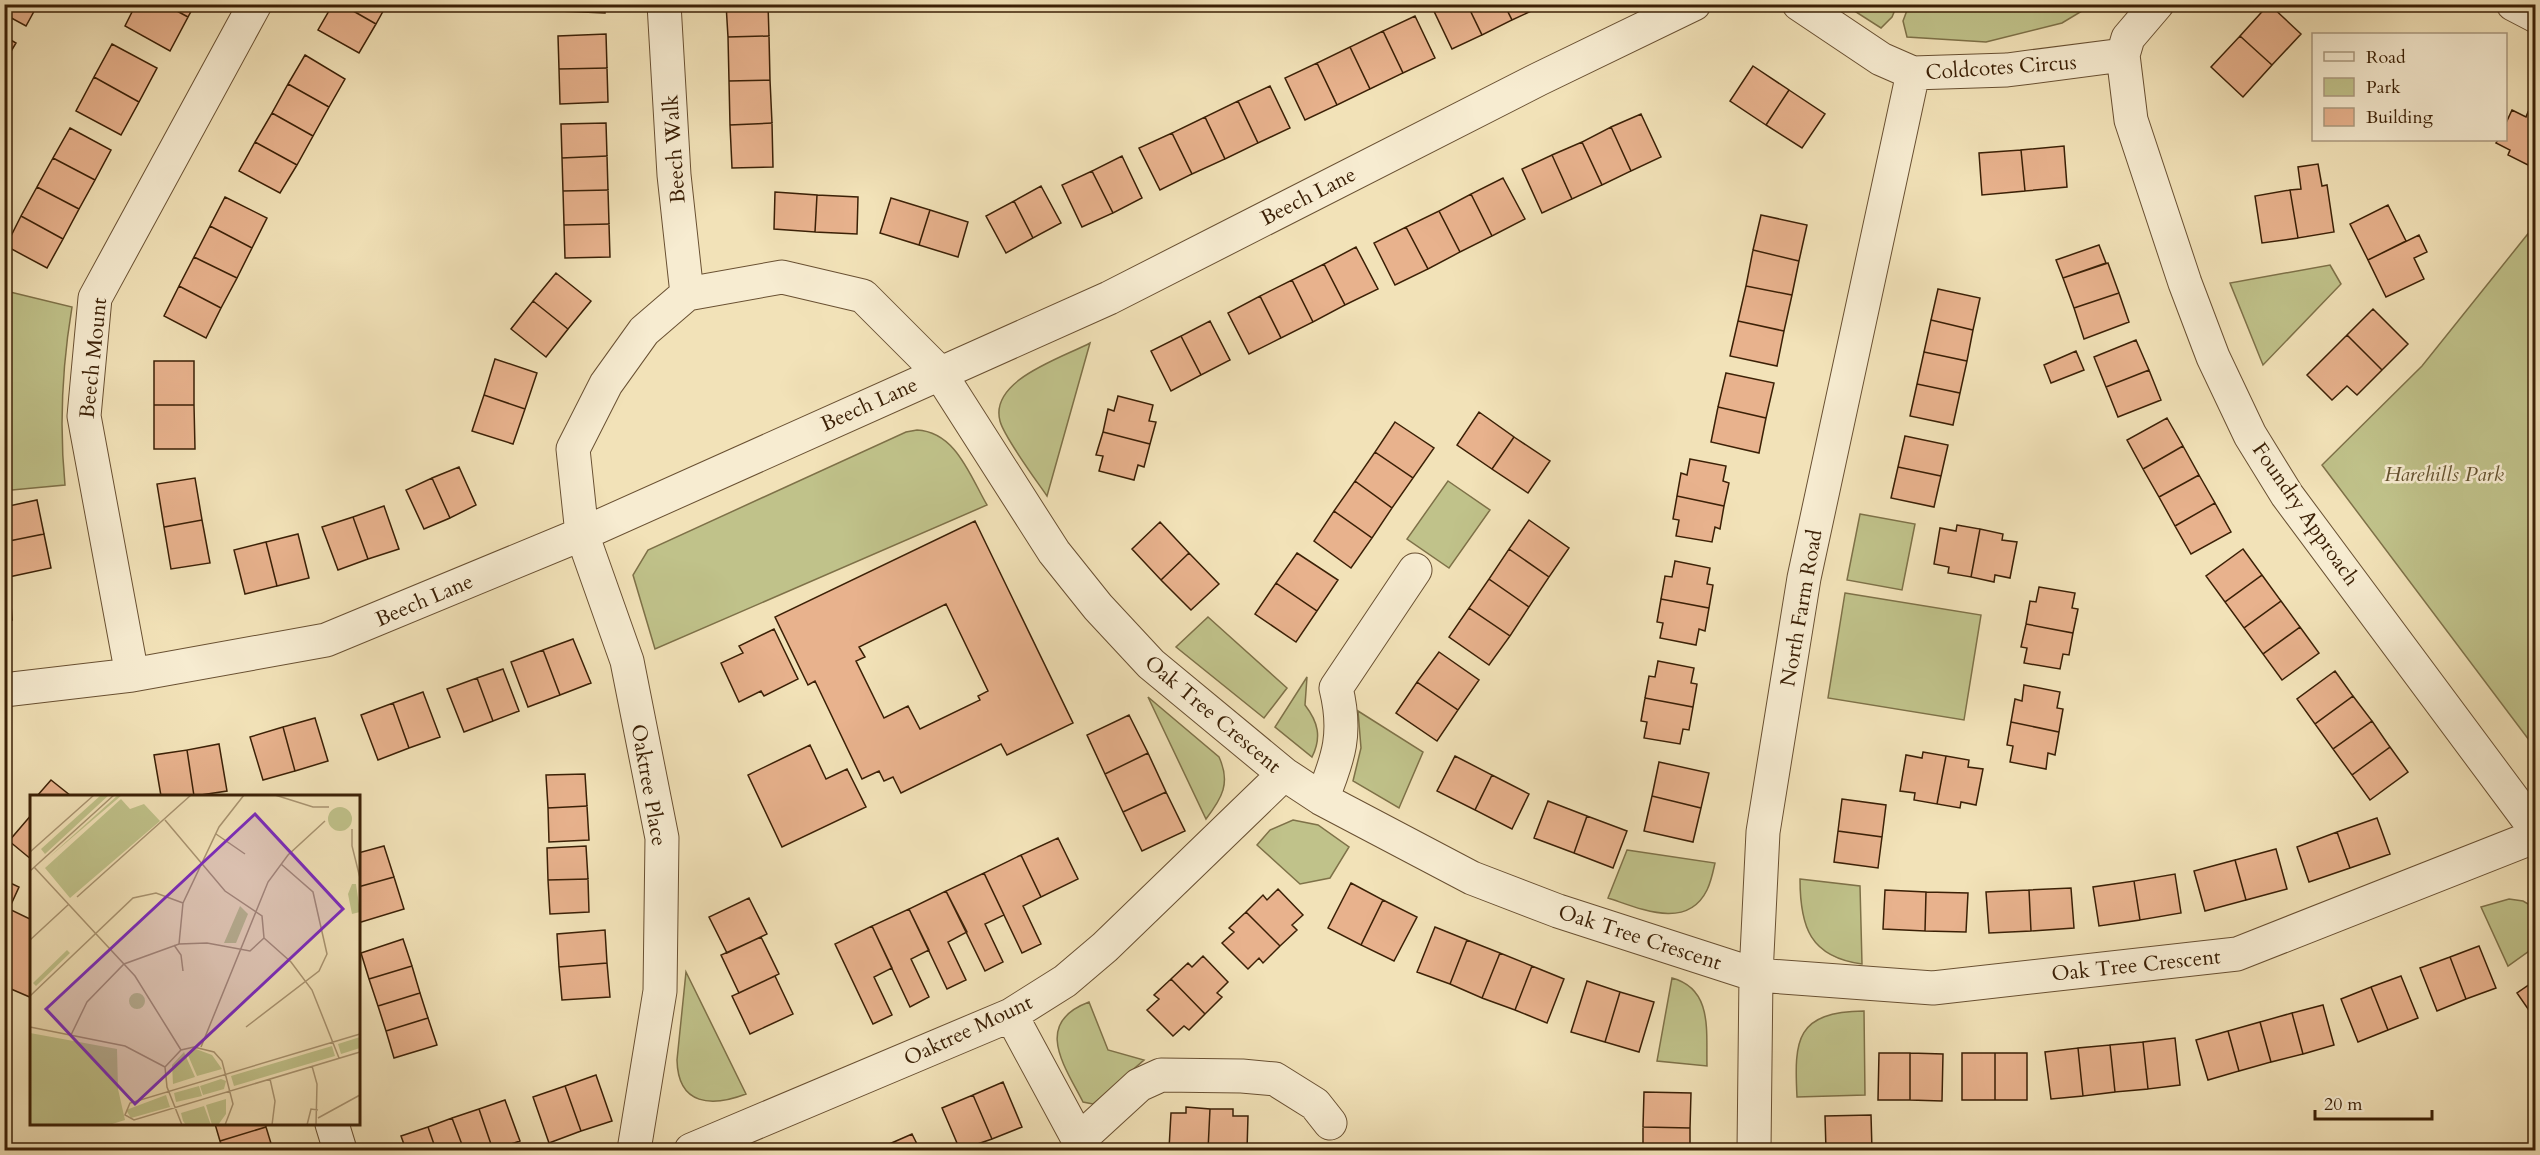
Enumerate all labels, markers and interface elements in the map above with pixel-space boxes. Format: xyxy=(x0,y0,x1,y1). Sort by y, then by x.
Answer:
legend xyxy=(2312,33,2507,141)
text: Road xyxy=(2366,45,2406,70)
street label: Coldcotes Circus xyxy=(1924,48,2078,87)
text: Park xyxy=(2366,75,2401,100)
street label: Beech Walk xyxy=(656,93,693,204)
text: Building xyxy=(2366,105,2434,130)
street label: Beech Lane xyxy=(1256,160,1361,233)
street label: Beech Mount xyxy=(73,296,114,420)
street label: Beech Lane xyxy=(816,370,922,439)
street label: Foundry Approach xyxy=(2245,437,2366,592)
park label: Harehills Park xyxy=(2384,460,2504,489)
street label: North Farm Road xyxy=(1773,527,1830,689)
street label: Beech Lane xyxy=(371,567,477,634)
street label: Oak Tree Crescent xyxy=(1138,649,1287,780)
street label: Oaktree Place xyxy=(624,722,674,848)
inset map xyxy=(30,795,360,1125)
street label: Oak Tree Crescent xyxy=(1555,897,1725,978)
street label: Oak Tree Crescent xyxy=(2050,942,2222,989)
street label: Oaktree Mount xyxy=(899,988,1038,1073)
scale bar xyxy=(2315,1083,2432,1121)
text: 20 m xyxy=(2324,1092,2363,1117)

